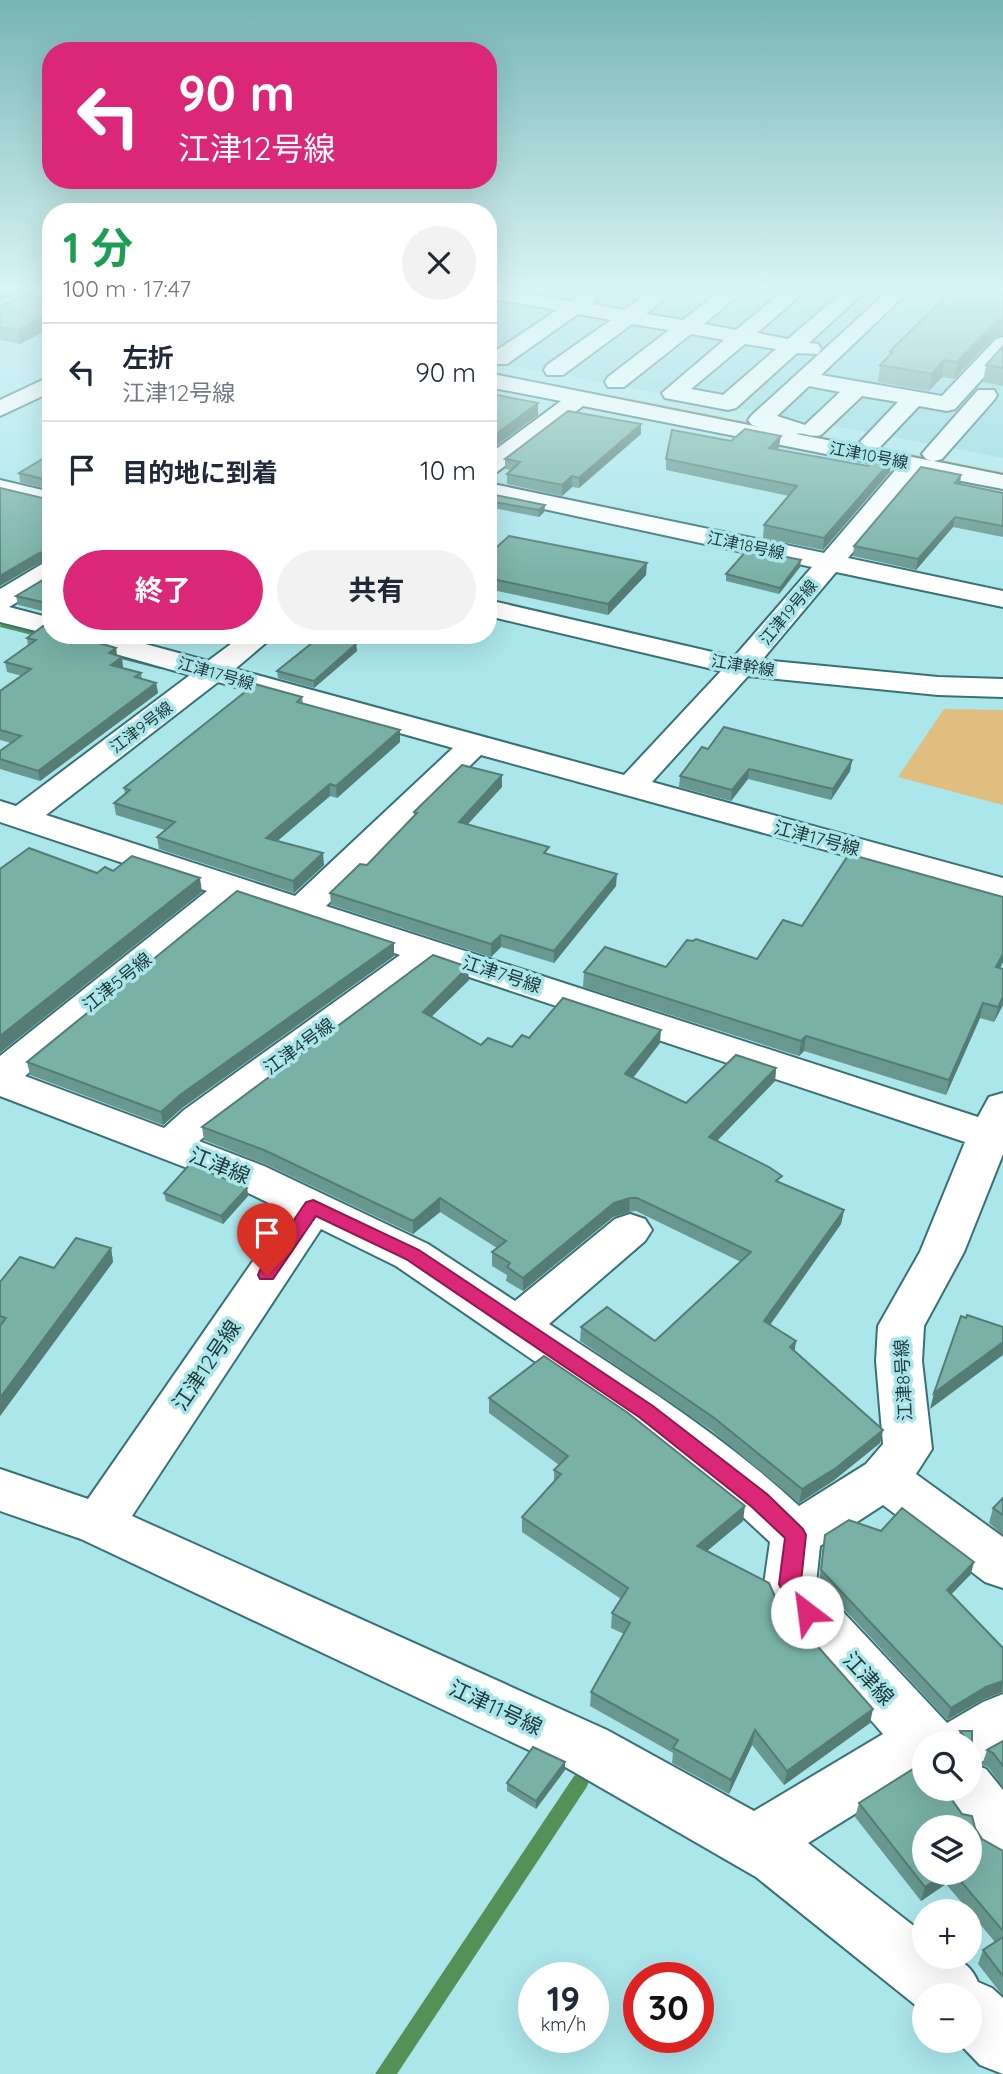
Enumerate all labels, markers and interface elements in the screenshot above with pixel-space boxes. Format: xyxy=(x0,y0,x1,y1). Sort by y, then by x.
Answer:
text: 90 m xyxy=(178,62,295,123)
icon: left xyxy=(63,70,154,161)
text: 江津12号線 xyxy=(178,128,336,168)
text: 1 分 xyxy=(63,221,133,274)
button: close xyxy=(402,226,476,300)
text: 100 m · 17:47 xyxy=(63,274,191,303)
text: 左折 xyxy=(122,341,174,374)
icon: left xyxy=(63,353,101,391)
text: 90 m xyxy=(415,356,476,389)
text: 江津12号線 xyxy=(122,378,235,407)
street label: 江津10号線 xyxy=(828,438,910,472)
icon: arrive xyxy=(63,451,101,489)
text: 10 m xyxy=(420,454,476,487)
text: 目的地に到着 xyxy=(122,456,278,489)
street label: 江津18号線 xyxy=(705,527,787,563)
button: 終了 xyxy=(63,550,263,630)
button: 共有 xyxy=(277,550,476,630)
street label: 江津19号線 xyxy=(755,575,821,649)
street label: 江津幹線 xyxy=(710,650,776,680)
street label: 江津17号線 xyxy=(176,653,256,693)
street label: 江津9号線 xyxy=(106,697,176,757)
street label: 江津17号線 xyxy=(772,816,862,860)
street label: 江津5号線 xyxy=(78,947,156,1017)
street label: 江津7号線 xyxy=(460,951,544,997)
street label: 江津4号線 xyxy=(259,1013,339,1079)
street label: 江津線 xyxy=(186,1141,254,1189)
pin xyxy=(237,1203,297,1275)
icon: arrive xyxy=(248,1214,286,1252)
street label: 江津12号線 xyxy=(166,1315,246,1415)
street label: 江津8号線 xyxy=(889,1339,917,1421)
position arrow xyxy=(770,1575,844,1649)
street label: 江津線 xyxy=(838,1646,900,1710)
street label: 江津11号線 xyxy=(445,1674,547,1740)
map controls xyxy=(912,1731,982,2053)
button: search xyxy=(912,1731,982,1801)
button: layers xyxy=(912,1815,982,1885)
button: + xyxy=(912,1899,982,1969)
speed limit sign: 30 xyxy=(623,1962,714,2053)
text: 19 xyxy=(547,1976,580,2020)
button: − xyxy=(912,1983,982,2053)
text: km/h xyxy=(541,2013,586,2036)

